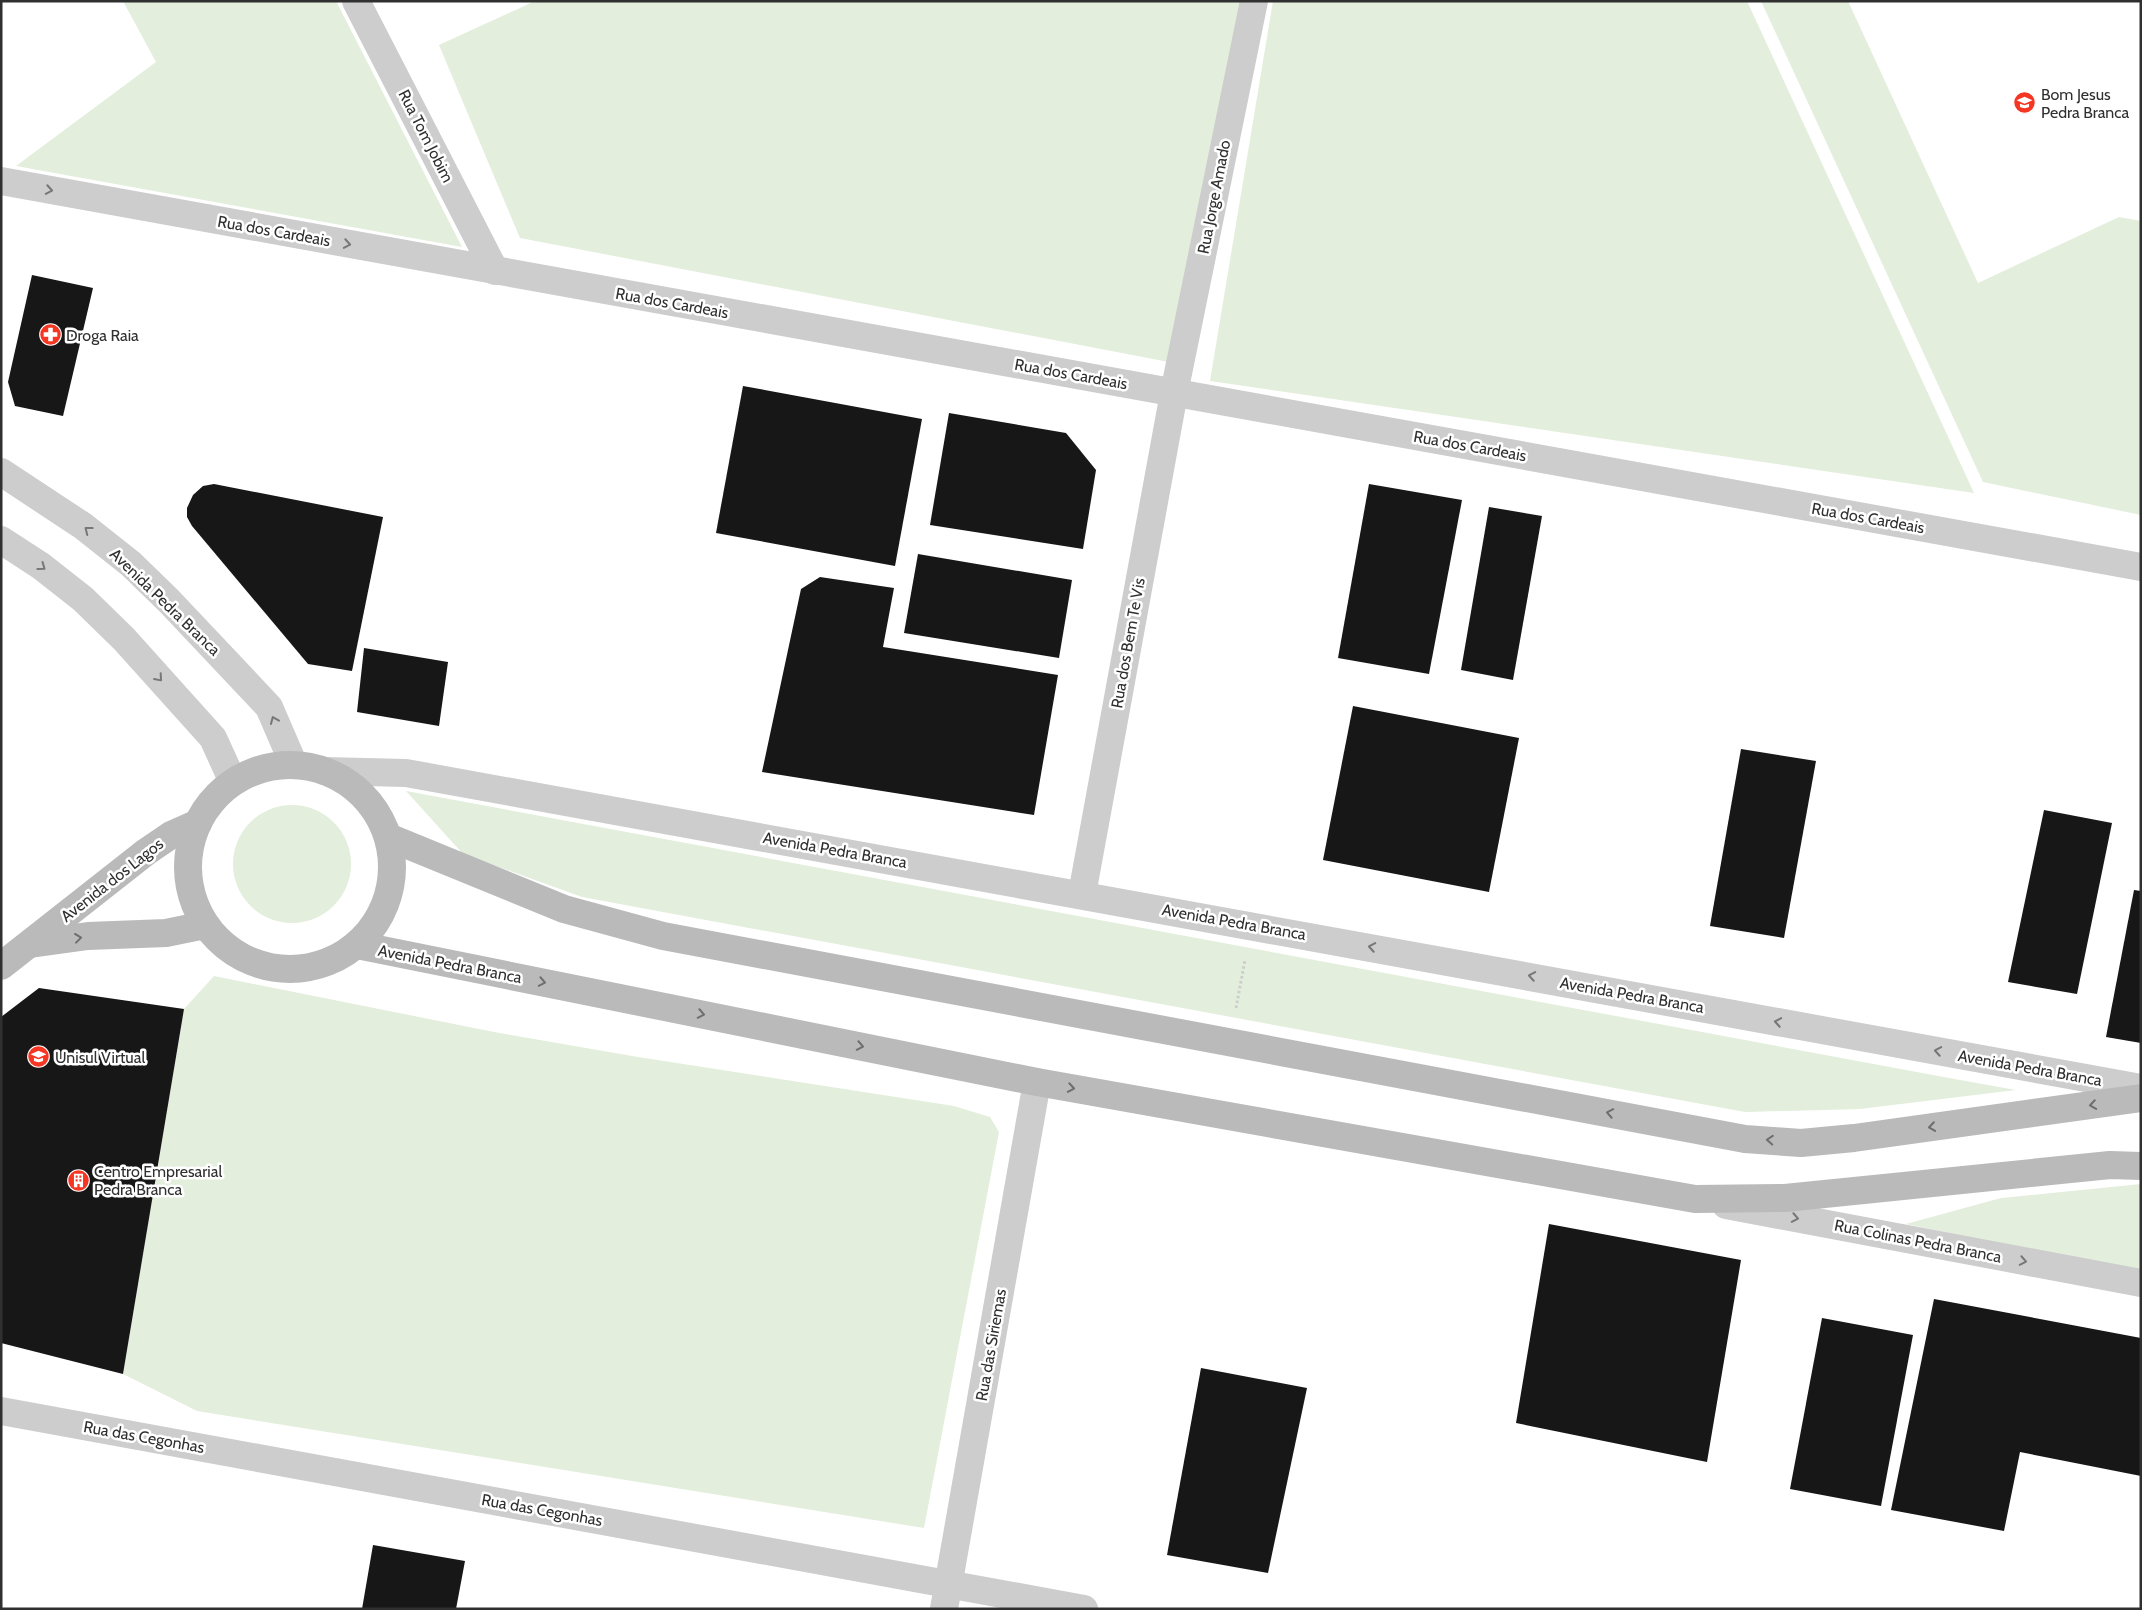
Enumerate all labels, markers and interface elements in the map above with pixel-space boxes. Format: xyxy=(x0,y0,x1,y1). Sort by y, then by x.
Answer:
place label: Bom Jesus Pedra Branca xyxy=(2041,85,2130,122)
street label: Rua Tom Jobim xyxy=(394,86,458,186)
school or university icon: Bom Jesus Pedra Branca xyxy=(2013,91,2037,115)
street label: Rua Jorge Amado xyxy=(1194,138,1234,256)
one-way arrow xyxy=(45,185,54,195)
street label: Rua dos Cardeais xyxy=(216,212,332,250)
one-way arrow xyxy=(343,238,351,248)
street label: Rua dos Cardeais xyxy=(614,284,730,322)
pharmacy icon: Droga Raia xyxy=(38,323,62,347)
place label: Droga Raia xyxy=(66,326,139,345)
street label: Rua dos Cardeais xyxy=(1013,355,1129,393)
street label: Rua dos Cardeais xyxy=(1412,427,1528,465)
street label: Rua dos Cardeais xyxy=(1810,499,1926,537)
one-way arrow xyxy=(85,527,94,535)
street label: Avenida Pedra Branca xyxy=(106,544,224,660)
one-way arrow xyxy=(36,561,46,570)
street label: Rua dos Bem Te Vis xyxy=(1107,576,1149,710)
one-way arrow xyxy=(154,673,163,682)
one-way arrow xyxy=(270,716,281,725)
street label: Avenida Pedra Branca xyxy=(761,828,909,872)
street label: Avenida dos Lagos xyxy=(57,834,167,926)
street label: Avenida Pedra Branca xyxy=(1160,900,1308,944)
one-way arrow xyxy=(74,933,82,944)
street label: Avenida Pedra Branca xyxy=(377,941,524,987)
one-way arrow xyxy=(1368,943,1377,953)
one-way arrow xyxy=(1528,972,1537,982)
street label: Avenida Pedra Branca xyxy=(1558,973,1706,1017)
one-way arrow xyxy=(537,977,546,987)
one-way arrow xyxy=(697,1009,705,1019)
one-way arrow xyxy=(1774,1017,1782,1027)
one-way arrow xyxy=(856,1041,865,1051)
school or university icon: Unisul Virtual xyxy=(27,1045,51,1069)
one-way arrow xyxy=(1933,1046,1942,1056)
street label: Avenida Pedra Branca xyxy=(1956,1046,2104,1090)
place label: Unisul Virtual xyxy=(55,1048,145,1067)
one-way arrow xyxy=(1067,1083,1076,1093)
one-way arrow xyxy=(2088,1100,2097,1110)
one-way arrow xyxy=(1606,1109,1614,1119)
one-way arrow xyxy=(1927,1122,1936,1132)
one-way arrow xyxy=(1766,1135,1774,1146)
place label: Centro Empresarial Pedra Branca xyxy=(94,1162,222,1199)
building icon: Centro Empresarial Pedra Branca xyxy=(66,1168,90,1192)
one-way arrow xyxy=(1790,1212,1799,1223)
street label: Rua Colinas Pedra Branca xyxy=(1833,1215,2003,1267)
one-way arrow xyxy=(2019,1256,2028,1266)
street label: Rua das Siriemas xyxy=(972,1287,1010,1403)
street label: Rua das Cegonhas xyxy=(82,1417,206,1457)
street label: Rua das Cegonhas xyxy=(480,1490,604,1530)

